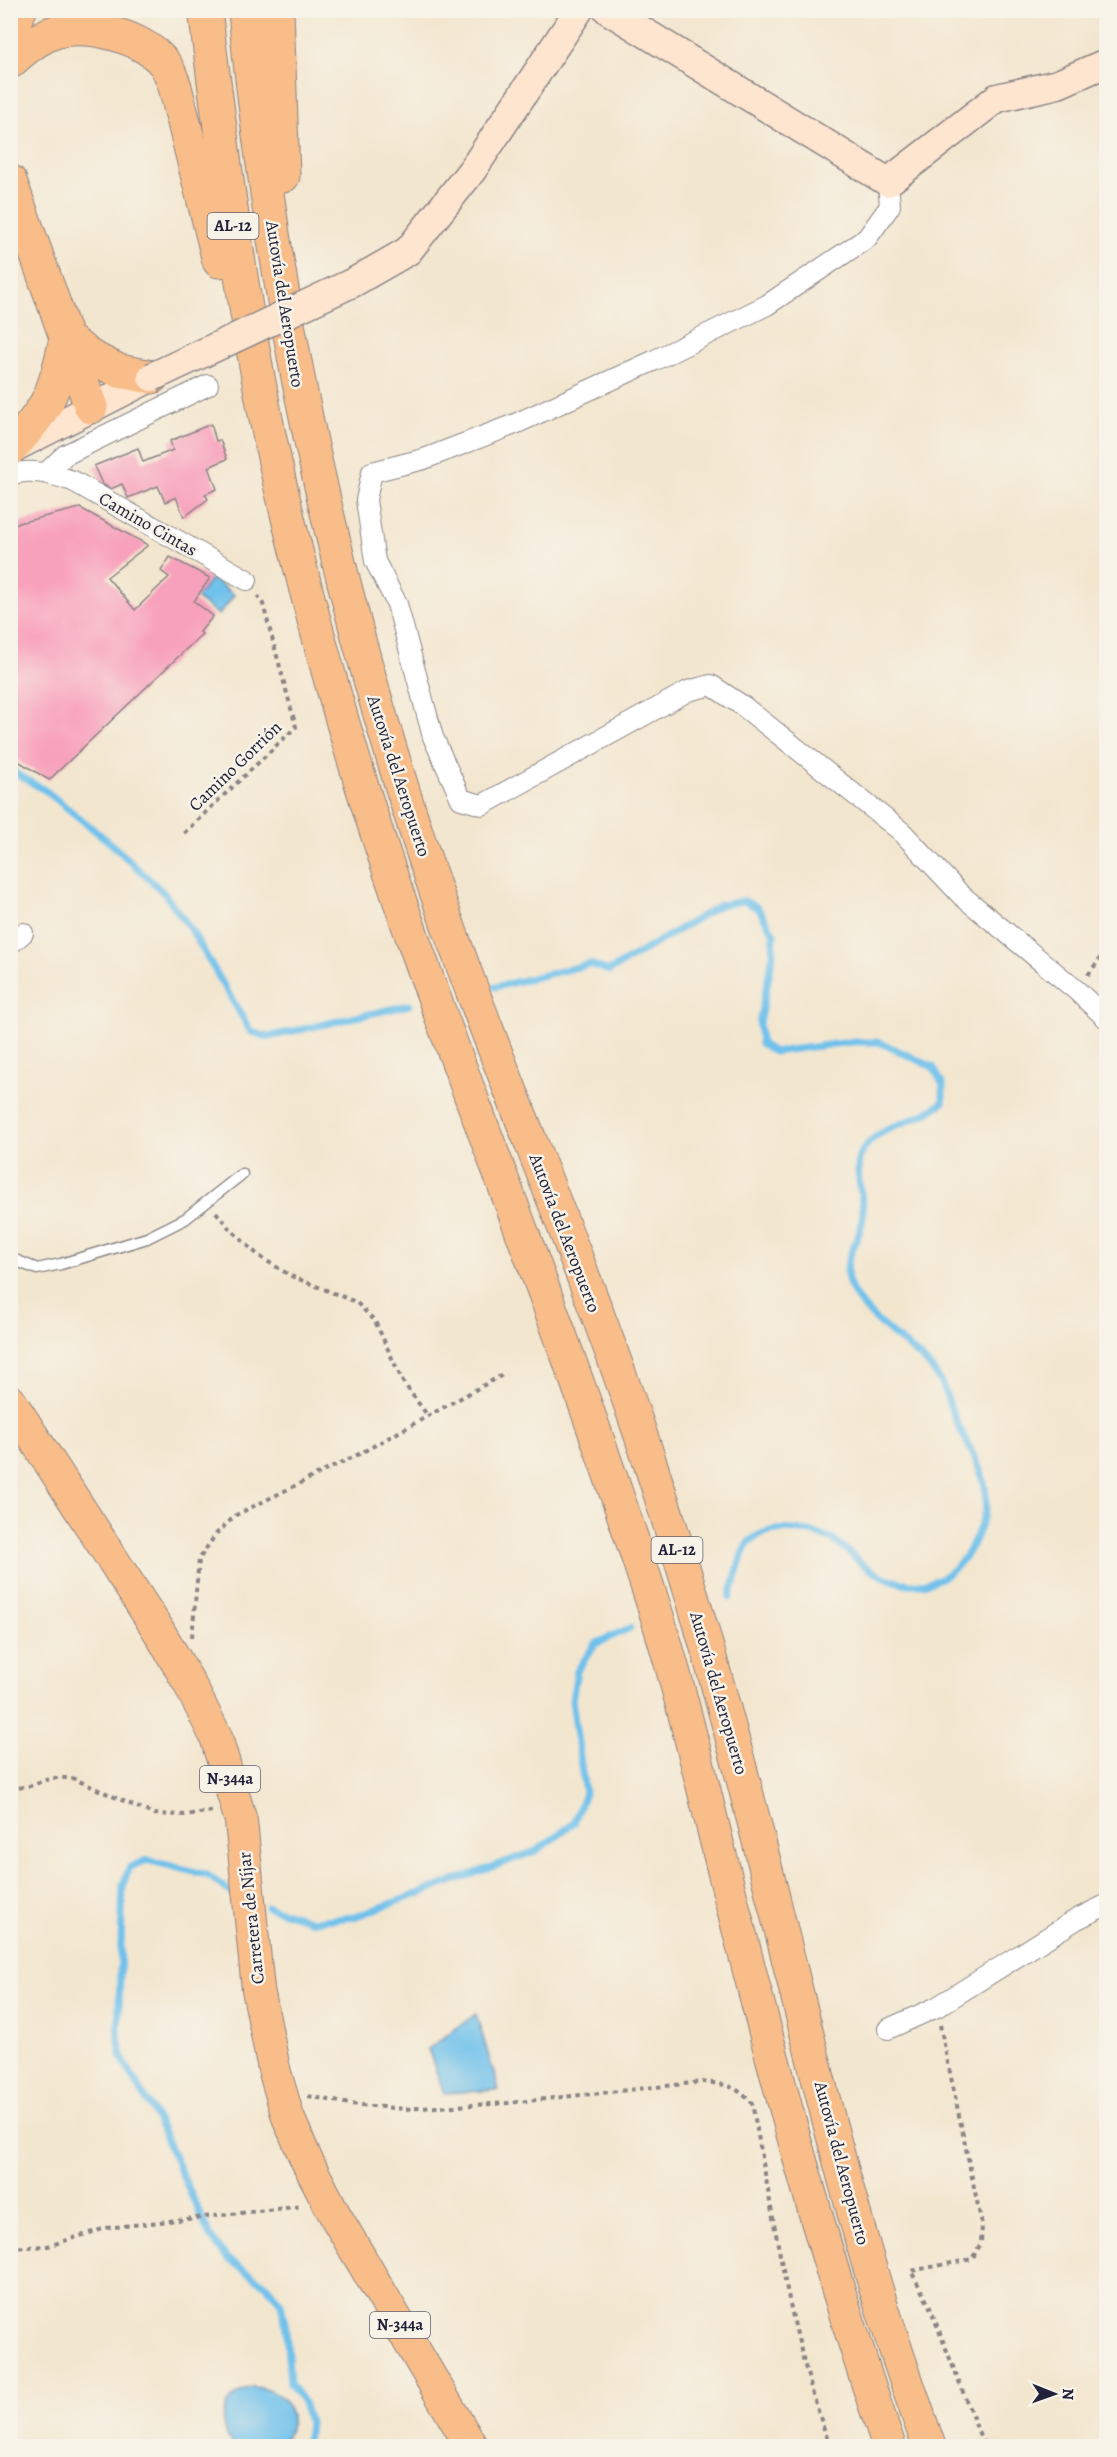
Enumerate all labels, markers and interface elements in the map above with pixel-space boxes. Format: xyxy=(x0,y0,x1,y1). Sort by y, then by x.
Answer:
road number: AL-12 xyxy=(208,213,258,239)
street label: Autovía del Aeropuerto xyxy=(260,218,310,389)
street label: Camino Cintas xyxy=(95,486,201,562)
street label: Autovía del Aeropuerto xyxy=(361,691,436,860)
street label: Camino Gorrión xyxy=(183,715,287,816)
street label: Autovía del Aeropuerto xyxy=(523,1149,606,1316)
road number: AL-12 xyxy=(652,1537,702,1563)
street label: Autovía del Aeropuerto xyxy=(684,1608,754,1777)
road number: N-344a xyxy=(200,1766,260,1792)
street label: Carretera de Níjar xyxy=(232,1851,270,1985)
street label: Autovía del Aeropuerto xyxy=(808,2078,875,2247)
road number: N-344a xyxy=(370,2312,430,2338)
north arrow xyxy=(1024,2364,1084,2424)
text: N xyxy=(1057,2388,1079,2401)

